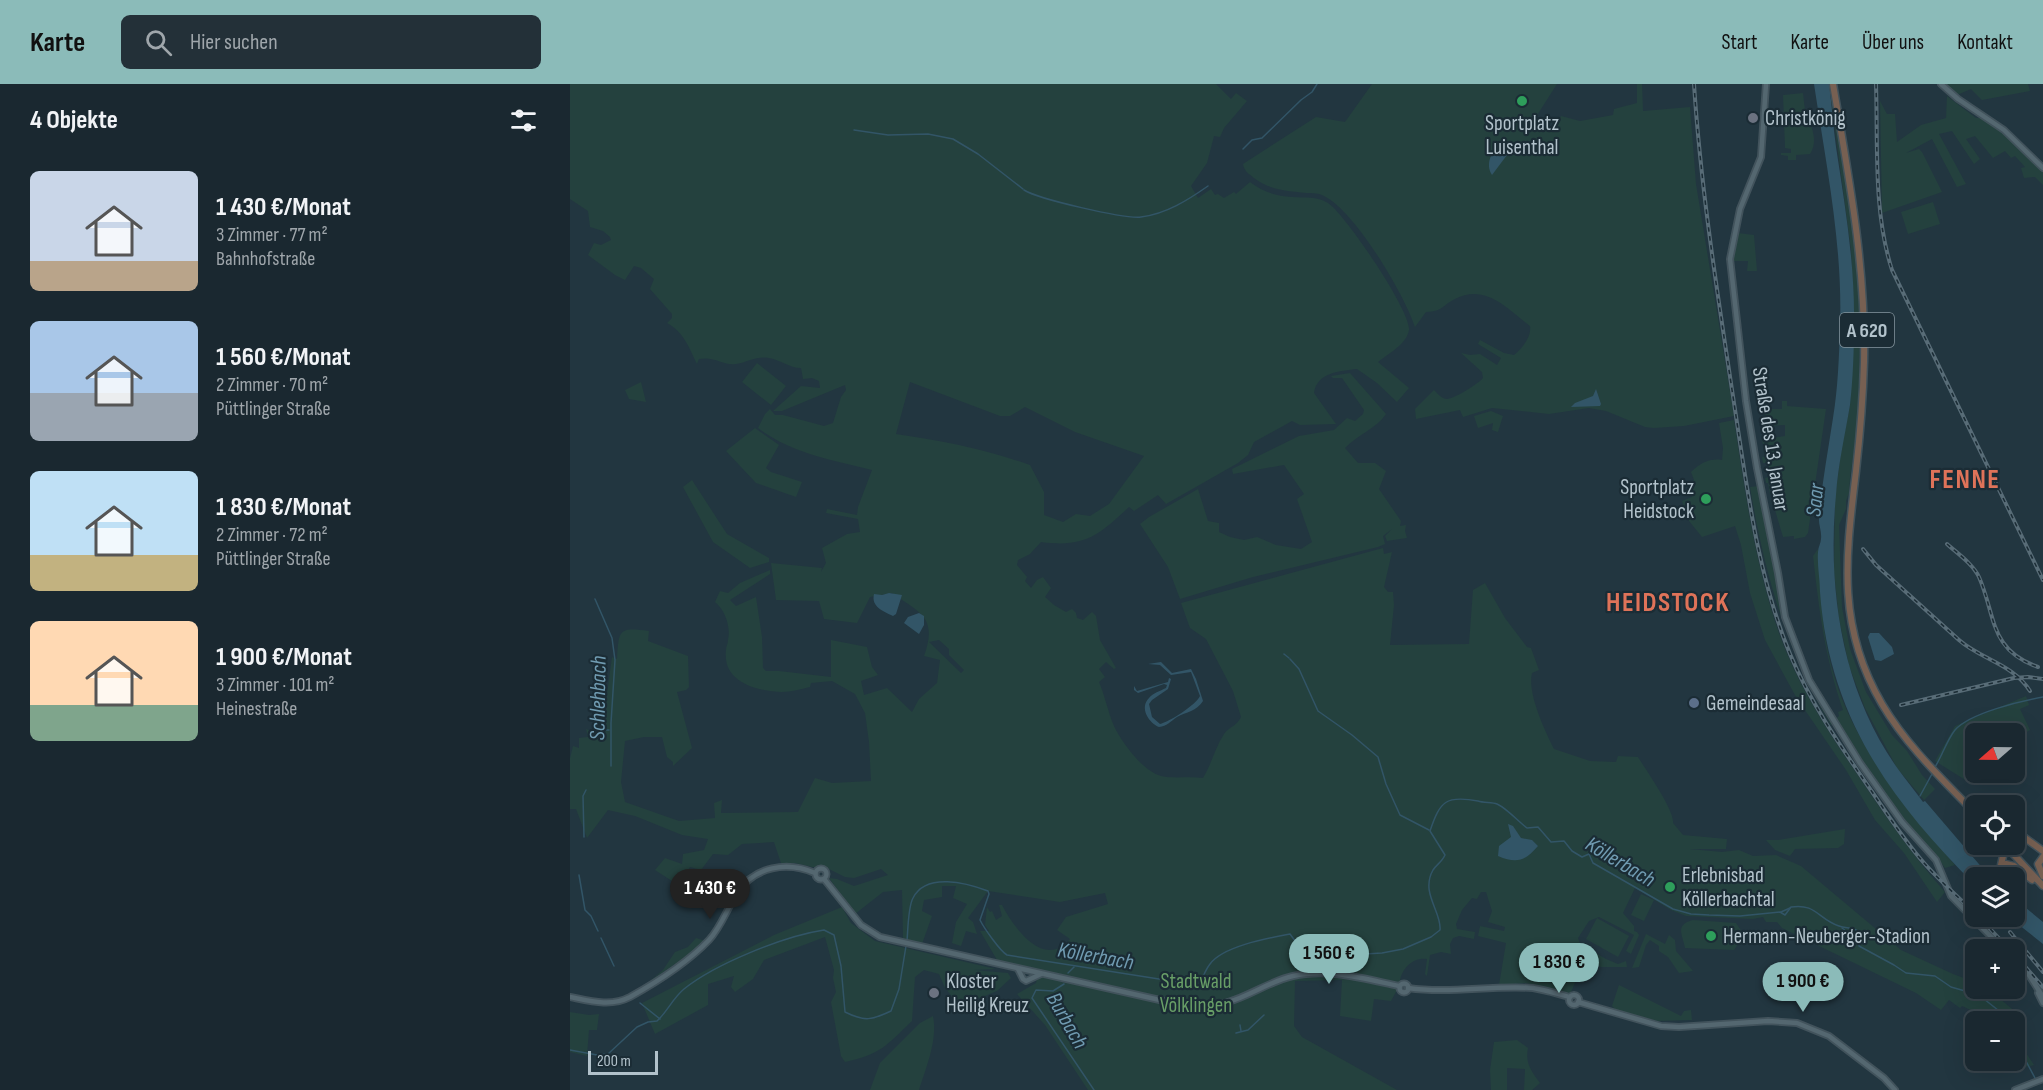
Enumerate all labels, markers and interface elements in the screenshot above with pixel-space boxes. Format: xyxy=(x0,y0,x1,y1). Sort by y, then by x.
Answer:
search box xyxy=(121,15,541,69)
text: Karte xyxy=(30,26,85,59)
icon: search xyxy=(142,26,175,59)
text: Hier suchen xyxy=(190,29,278,56)
text: Start xyxy=(1721,30,1758,55)
text: Karte xyxy=(1791,30,1829,55)
text: Über uns xyxy=(1862,30,1924,55)
text: Kontakt xyxy=(1957,30,2013,55)
marker: Sportplatz Luisenthal xyxy=(1515,94,1529,108)
icon: filters xyxy=(507,104,540,137)
text: 4 Objekte xyxy=(30,105,118,136)
place label: Christkönig xyxy=(1765,106,1846,131)
place label: Sportplatz Luisenthal xyxy=(1485,111,1559,160)
marker: Christkönig xyxy=(1746,111,1760,125)
text: 1 430 €/Monat xyxy=(216,192,351,223)
icon: home xyxy=(78,195,150,267)
text: 3 Zimmer · 77 m² xyxy=(216,223,328,247)
text: Bahnhofstraße xyxy=(216,247,315,271)
road number: A 620 xyxy=(1840,313,1894,347)
text: 1 560 €/Monat xyxy=(216,342,351,373)
icon: home xyxy=(78,345,150,417)
street label: Straße des 13. Januar xyxy=(1747,365,1794,513)
text: 2 Zimmer · 70 m² xyxy=(216,373,328,397)
text: Püttlinger Straße xyxy=(216,397,330,421)
district label: FENNE xyxy=(1929,464,2001,496)
place label: Sportplatz Heidstock xyxy=(1620,475,1694,524)
water label: Saar xyxy=(1800,481,1831,518)
text: 1 830 €/Monat xyxy=(216,492,351,523)
marker: Sportplatz Heidstock xyxy=(1699,492,1713,506)
icon: home xyxy=(78,495,150,567)
text: 2 Zimmer · 72 m² xyxy=(216,523,328,547)
text: Püttlinger Straße xyxy=(216,547,330,571)
district label: HEIDSTOCK xyxy=(1606,587,1730,619)
text: 1 900 €/Monat xyxy=(216,642,352,673)
icon: home xyxy=(78,645,150,717)
water label: Schlehbach xyxy=(584,656,613,741)
text: 3 Zimmer · 101 m² xyxy=(216,673,335,697)
place label: Gemeindesaal xyxy=(1706,691,1805,716)
marker: Gemeindesaal xyxy=(1687,696,1701,710)
text: Heinestraße xyxy=(216,697,297,721)
north arrow xyxy=(1965,723,2025,783)
map controls xyxy=(1965,723,2025,1071)
button: locate xyxy=(1965,795,2025,855)
water label: Köllerbach xyxy=(1580,831,1660,894)
place label: Erlebnisbad Köllerbachtal xyxy=(1682,863,1775,912)
button: layers xyxy=(1965,867,2025,927)
pin: 1 430 € xyxy=(655,869,765,920)
text: 1 430 € xyxy=(684,876,736,900)
marker: Erlebnisbad Köllerbachtal xyxy=(1663,880,1677,894)
place label: Hermann-Neuberger-Stadion xyxy=(1723,924,1930,949)
marker: Hermann-Neuberger-Stadion xyxy=(1704,929,1718,943)
pin: 1 560 € xyxy=(1274,934,1384,985)
water label: Köllerbach xyxy=(1056,937,1136,976)
button: + xyxy=(1965,939,2025,999)
text: 1 560 € xyxy=(1303,941,1355,965)
pin: 1 830 € xyxy=(1504,943,1614,994)
text: 1 830 € xyxy=(1533,950,1585,974)
pin: 1 900 € xyxy=(1748,962,1858,1013)
place label: Kloster Heilig Kreuz xyxy=(946,969,1029,1018)
park label: Stadtwald Völklingen xyxy=(1160,969,1232,1018)
text: 1 900 € xyxy=(1777,969,1829,993)
marker: Kloster Heilig Kreuz xyxy=(927,986,941,1000)
water label: Burbach xyxy=(1040,988,1094,1054)
button: − xyxy=(1965,1011,2025,1071)
scale bar xyxy=(588,1048,658,1076)
text: 200 m xyxy=(597,1052,631,1071)

